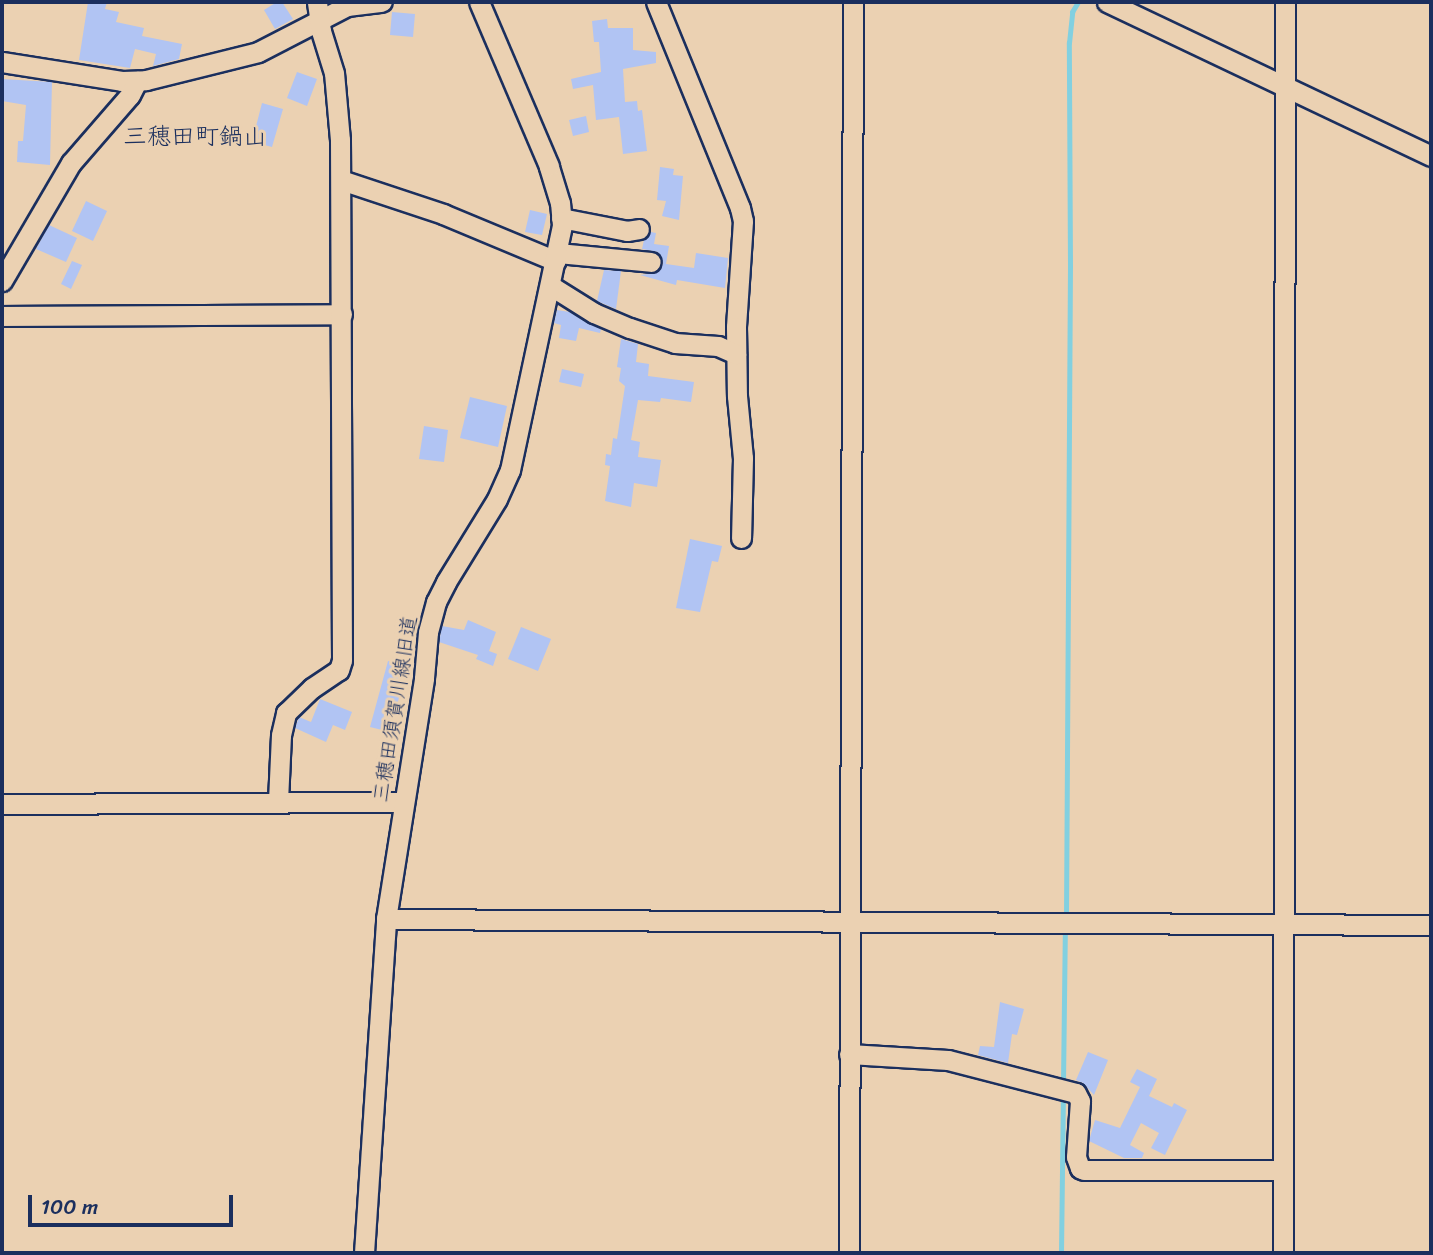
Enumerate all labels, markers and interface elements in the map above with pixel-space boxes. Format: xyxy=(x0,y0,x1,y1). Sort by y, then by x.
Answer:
district label: 三穂田町鍋山 xyxy=(123,123,267,151)
street label: 三穂田須賀川線旧道 xyxy=(368,614,422,804)
scale bar xyxy=(32,1182,236,1226)
text: 100 m xyxy=(41,1188,98,1226)

